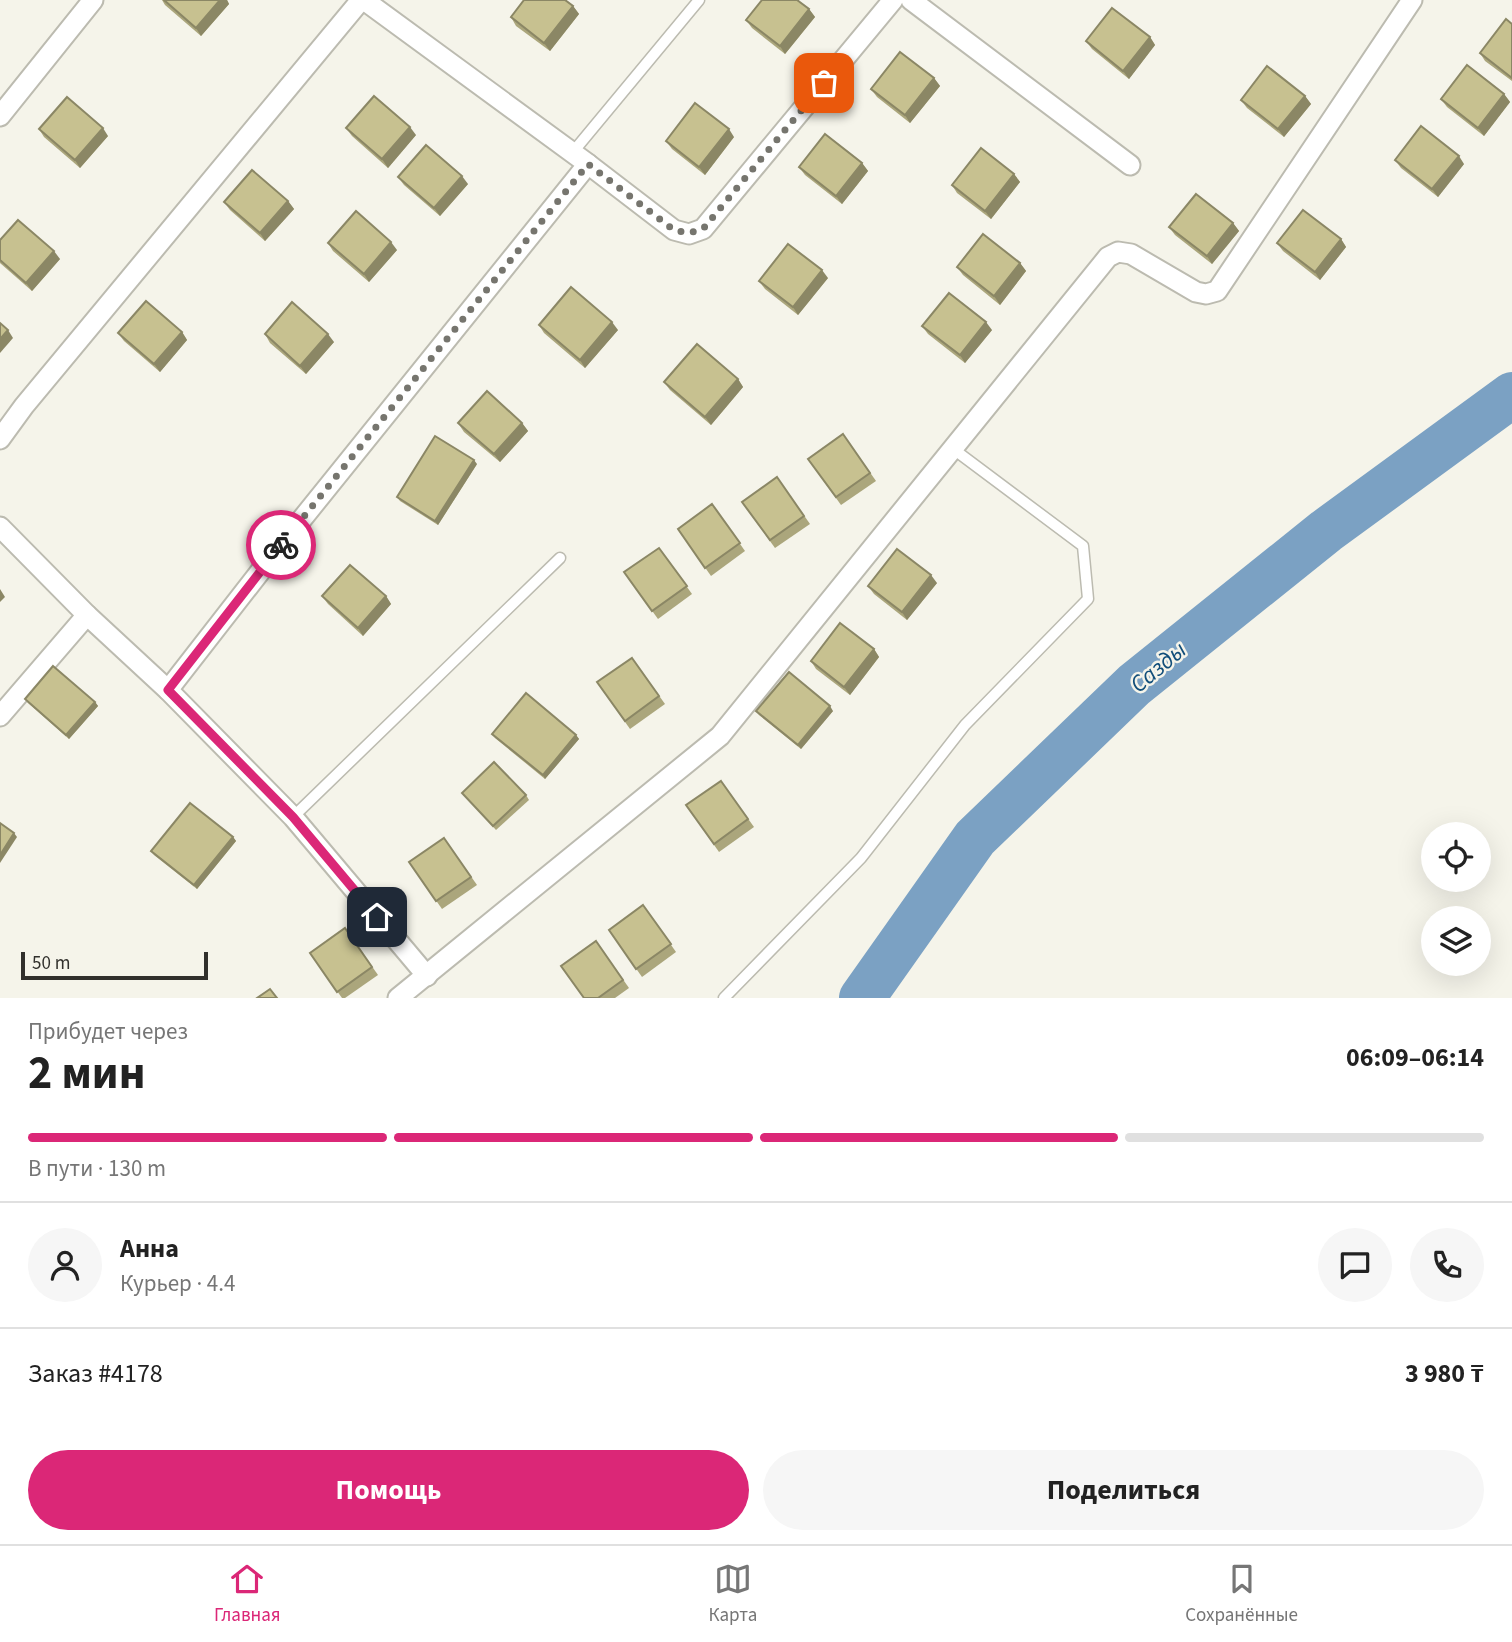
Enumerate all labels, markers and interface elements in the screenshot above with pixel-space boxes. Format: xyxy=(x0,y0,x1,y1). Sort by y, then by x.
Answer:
pin xyxy=(794,53,854,113)
icon: bag xyxy=(805,64,843,102)
courier xyxy=(246,510,316,580)
icon: bike xyxy=(262,526,300,564)
water label: Сазды xyxy=(1122,633,1194,701)
map controls xyxy=(1421,822,1491,976)
button: locate xyxy=(1421,822,1491,892)
pin xyxy=(347,887,407,947)
icon: home xyxy=(358,898,396,936)
button: layers xyxy=(1421,906,1491,976)
scale bar xyxy=(21,949,208,981)
text: 50 m xyxy=(32,950,70,977)
text: Прибудет через xyxy=(28,1015,188,1048)
text: 06:09–06:14 xyxy=(1346,1039,1484,1076)
text: 2 мин xyxy=(28,1041,145,1106)
text: В пути · 130 m xyxy=(28,1152,166,1185)
button: person xyxy=(28,1228,102,1302)
button: chat xyxy=(1318,1228,1392,1302)
button: phone xyxy=(1410,1228,1484,1302)
text: Анна xyxy=(120,1230,179,1267)
text: Курьер · 4.4 xyxy=(120,1267,235,1300)
text: Заказ #4178 xyxy=(28,1355,163,1392)
text: 3 980 ₸ xyxy=(1405,1355,1484,1392)
button: Помощь xyxy=(28,1450,749,1530)
button: Поделиться xyxy=(763,1450,1484,1530)
tab: Главная xyxy=(214,1560,281,1629)
tab: Карта xyxy=(709,1560,757,1629)
tab: Сохранённые xyxy=(1185,1560,1298,1629)

